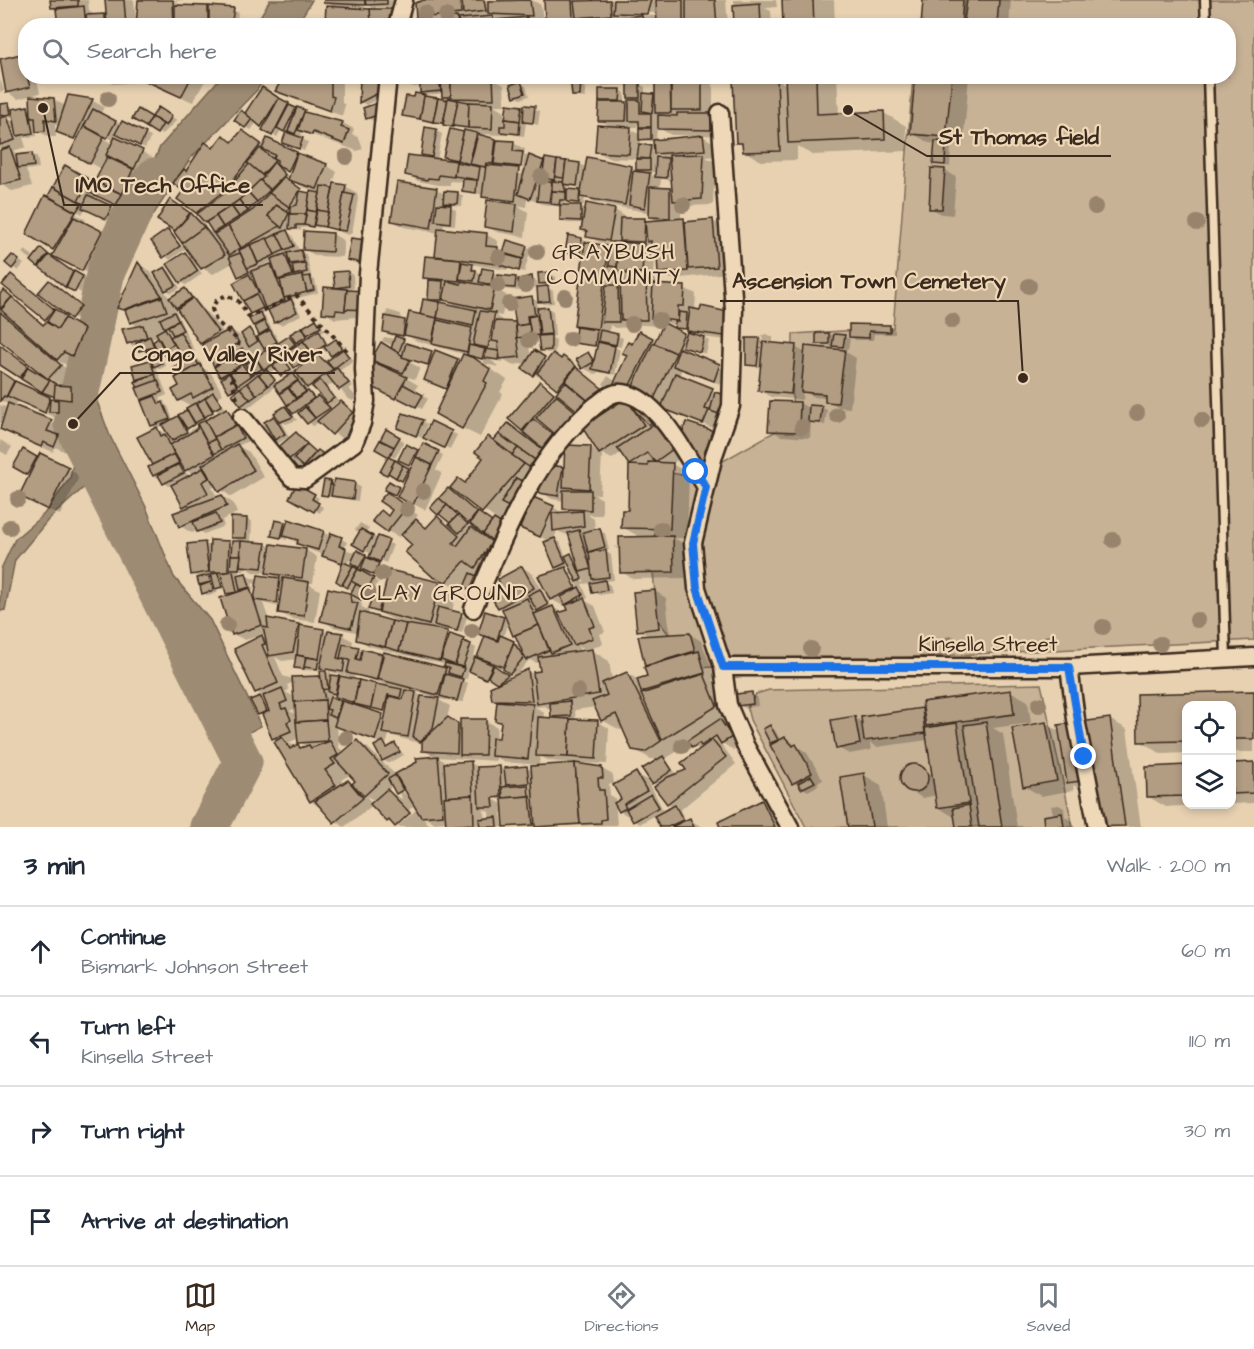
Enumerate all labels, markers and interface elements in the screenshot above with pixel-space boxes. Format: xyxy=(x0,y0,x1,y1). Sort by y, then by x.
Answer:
search box xyxy=(18,18,1236,84)
icon: search xyxy=(39,35,72,68)
text: Search here xyxy=(87,36,217,67)
callout: St Thomas field xyxy=(927,116,1111,156)
text: St Thomas field xyxy=(938,122,1100,153)
callout: IMO Tech Office xyxy=(64,165,263,205)
text: IMO Tech Office xyxy=(76,170,250,201)
district label: GRAYBUSH COMMUNITY xyxy=(546,237,682,293)
callout: Ascension Town Cemetery xyxy=(720,261,1018,301)
text: Ascension Town Cemetery xyxy=(732,266,1007,299)
callout: Congo Valley River xyxy=(120,333,335,373)
text: Congo Valley River xyxy=(132,339,323,372)
route start xyxy=(682,458,708,484)
district label: CLAY GROUND xyxy=(360,578,528,609)
street label: Kinsella Street xyxy=(919,630,1058,659)
map controls xyxy=(1182,701,1236,809)
button: locate xyxy=(1182,701,1236,755)
route end xyxy=(1070,743,1096,769)
button: layers xyxy=(1182,755,1236,809)
text: 3 min xyxy=(24,848,85,884)
text: Walk · 200 m xyxy=(1107,852,1230,880)
text: Continue xyxy=(81,922,166,953)
icon: ahead xyxy=(24,935,57,968)
text: 60 m xyxy=(1181,937,1230,965)
text: Bismark Johnson Street xyxy=(81,953,308,981)
text: Turn left xyxy=(81,1012,175,1043)
icon: left xyxy=(24,1025,57,1058)
text: 110 m xyxy=(1189,1027,1230,1055)
text: Kinsella Street xyxy=(81,1043,213,1071)
icon: right xyxy=(24,1115,57,1148)
text: Turn right xyxy=(81,1116,184,1147)
text: 30 m xyxy=(1184,1117,1230,1145)
icon: arrive xyxy=(24,1205,57,1238)
text: Arrive at destination xyxy=(81,1206,288,1237)
tab: Map xyxy=(184,1279,217,1337)
tab: Directions xyxy=(585,1279,659,1337)
tab: Saved xyxy=(1027,1279,1070,1337)

